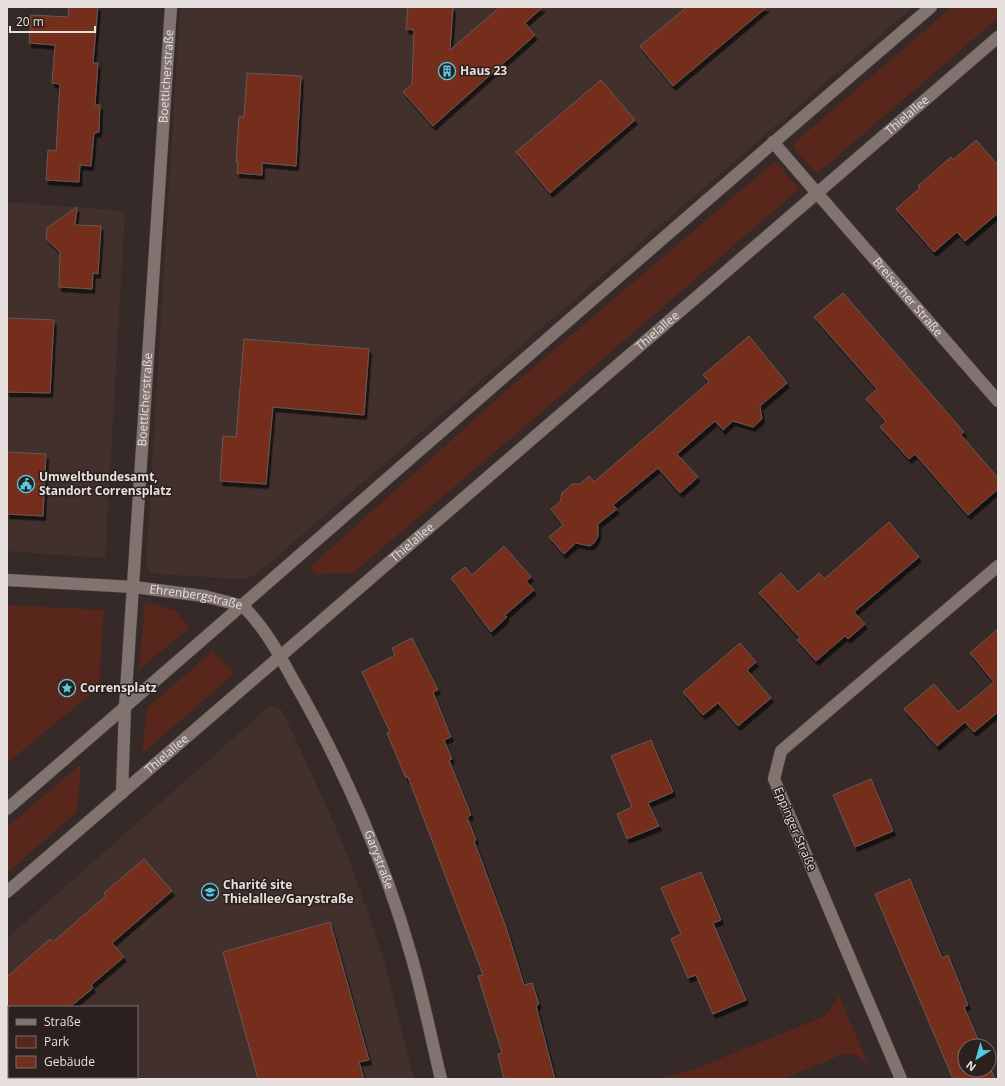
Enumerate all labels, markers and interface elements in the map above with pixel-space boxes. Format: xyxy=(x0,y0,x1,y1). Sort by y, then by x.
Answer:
scale bar xyxy=(10,8,95,34)
text: 20 m xyxy=(16,13,44,30)
street label: Boetticherstraße xyxy=(154,29,178,124)
building icon: Haus 23 xyxy=(437,61,457,81)
place label: Haus 23 xyxy=(460,62,507,79)
street label: Thielallee xyxy=(881,91,933,139)
street label: Breisacher Straße xyxy=(869,254,947,340)
street label: Thielallee xyxy=(631,307,683,354)
street label: Boetticherstraße xyxy=(133,352,156,447)
place label: Umweltbundesamt, Standort Corrensplatz xyxy=(39,468,171,499)
public building icon: Umweltbundesamt, Standort Corrensplatz xyxy=(16,474,36,494)
street label: Thielallee xyxy=(386,518,438,566)
street label: Ehrenbergstraße xyxy=(148,580,245,614)
place icon: Corrensplatz xyxy=(57,678,77,698)
place label: Corrensplatz xyxy=(80,679,157,696)
street label: Thielallee xyxy=(141,730,192,778)
street label: Eppinger Straße xyxy=(770,784,821,874)
street label: Garystraße xyxy=(360,827,398,892)
place label: Charité site Thielallee/Garystraße xyxy=(223,876,354,907)
school or university icon: Charité site Thielallee/Garystraße xyxy=(200,882,220,902)
legend xyxy=(8,1006,138,1078)
text: Straße xyxy=(44,1013,81,1030)
text: Park xyxy=(44,1033,70,1050)
north arrow xyxy=(957,1038,997,1078)
text: Gebäude xyxy=(44,1053,95,1070)
text: N xyxy=(963,1058,979,1075)

